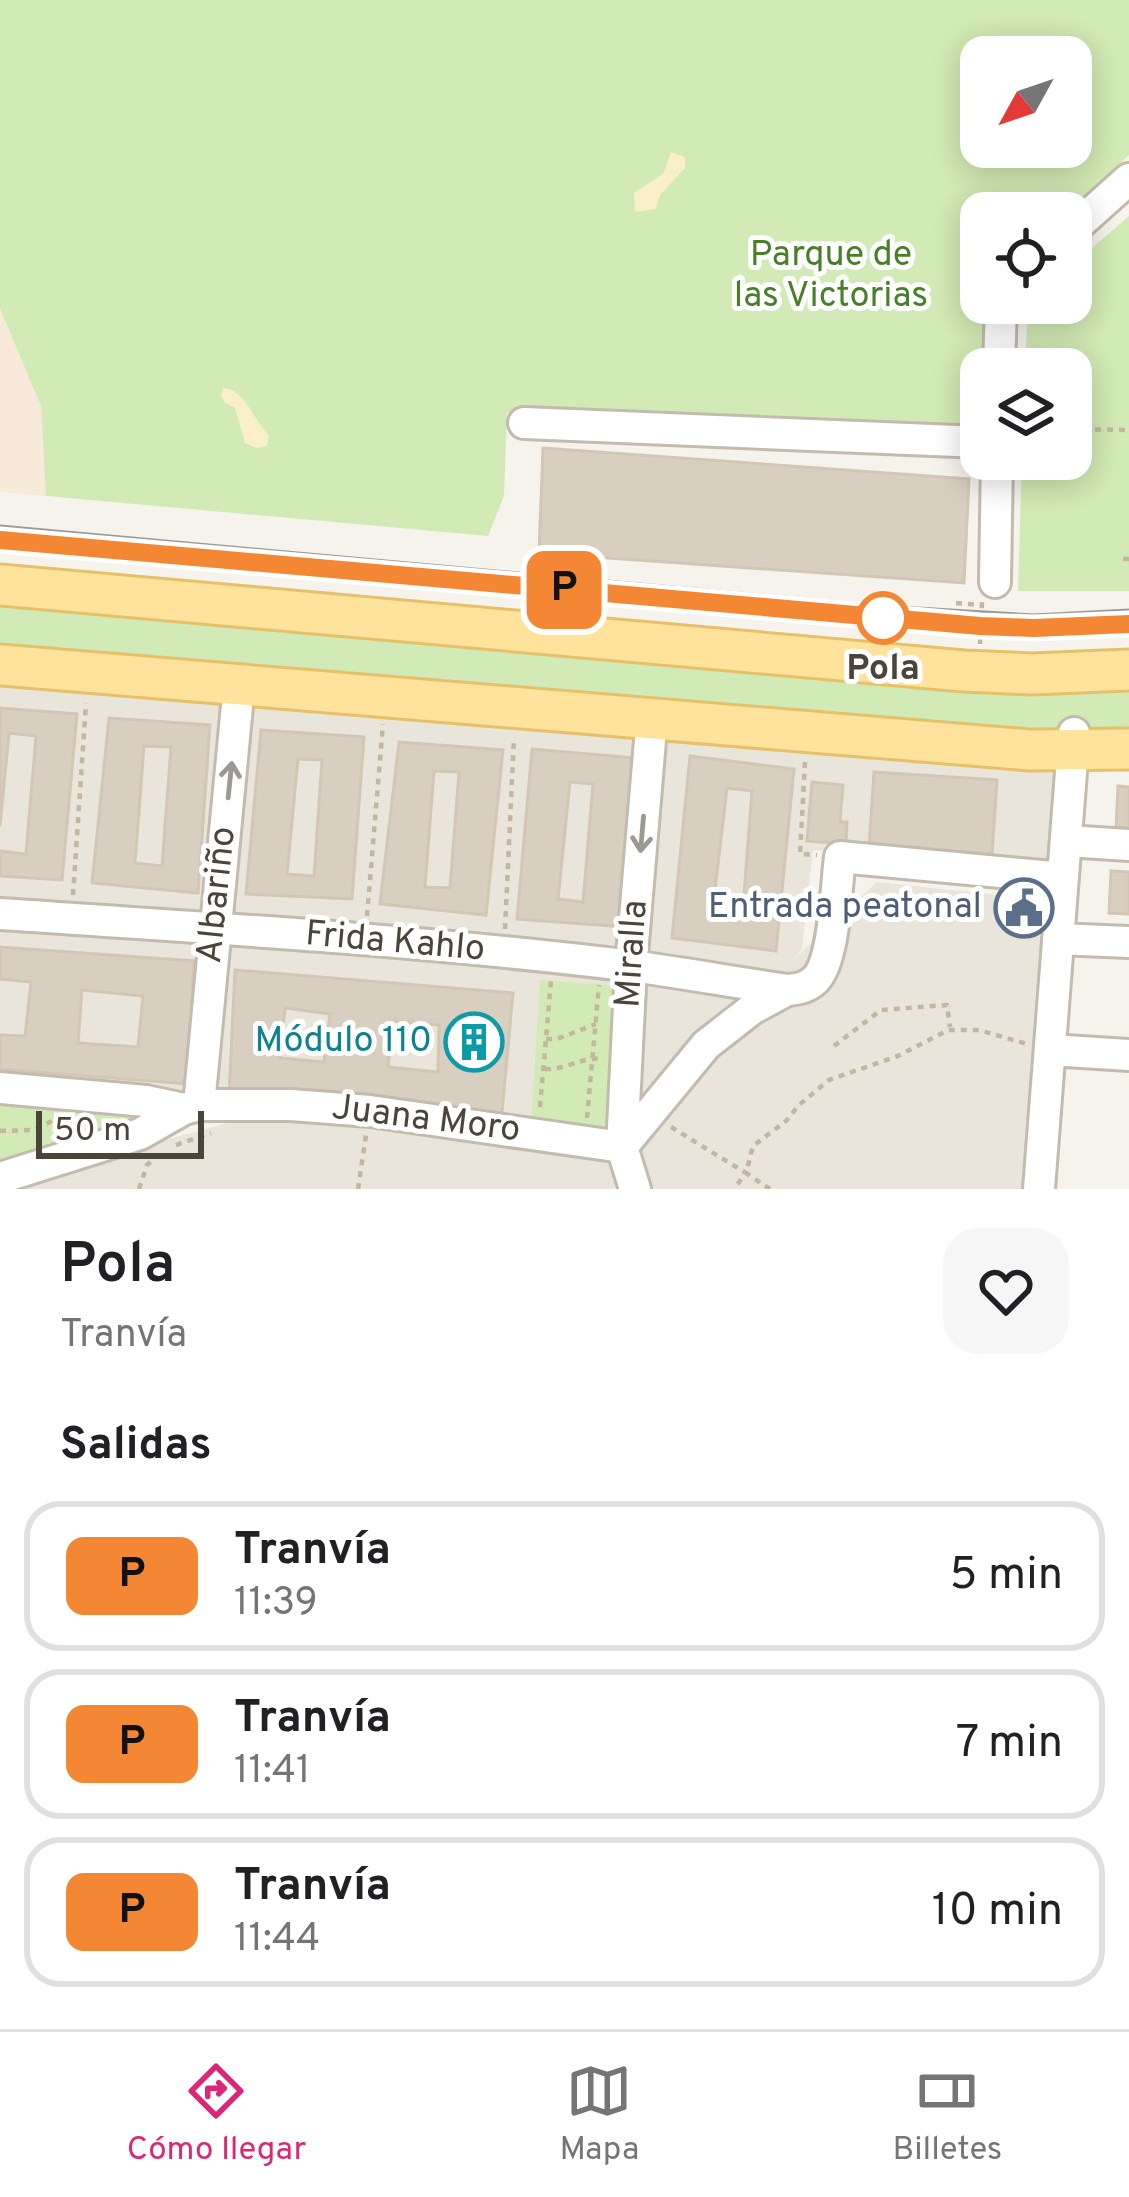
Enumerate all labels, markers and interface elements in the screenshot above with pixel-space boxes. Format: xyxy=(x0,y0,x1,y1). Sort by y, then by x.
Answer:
north arrow xyxy=(960,36,1092,168)
map controls xyxy=(960,36,1092,480)
button: locate xyxy=(960,192,1092,324)
park label: Parque de las Victorias xyxy=(734,233,928,320)
button: layers xyxy=(960,348,1092,480)
line badge: P xyxy=(525,551,603,629)
text: P xyxy=(551,563,577,616)
marker: Pola xyxy=(858,593,908,643)
place label: Pola xyxy=(846,647,920,693)
one-way arrow xyxy=(219,761,242,800)
one-way arrow xyxy=(630,814,653,853)
street label: Albariño xyxy=(188,824,248,966)
public building icon: Entrada peatonal xyxy=(993,877,1055,939)
place label: Entrada peatonal xyxy=(708,885,982,931)
street label: Miralla xyxy=(606,898,660,1010)
street label: Frida Kahlo xyxy=(303,912,487,974)
building icon: Módulo 110 xyxy=(443,1011,505,1073)
place label: Módulo 110 xyxy=(254,1019,432,1065)
street label: Juana Moro xyxy=(329,1086,523,1154)
scale bar xyxy=(36,1105,204,1158)
text: 50 m xyxy=(54,1111,131,1153)
button: heart xyxy=(943,1228,1069,1354)
text: Pola xyxy=(60,1231,175,1303)
text: Tranvía xyxy=(60,1312,187,1361)
text: Salidas xyxy=(60,1418,212,1475)
text: Tranvía xyxy=(234,1523,391,1580)
text: 5 min xyxy=(950,1548,1063,1605)
text: P xyxy=(119,1549,145,1602)
text: 11:39 xyxy=(234,1580,318,1629)
text: Tranvía xyxy=(234,1691,391,1748)
text: 7 min xyxy=(956,1716,1063,1773)
text: P xyxy=(119,1717,145,1770)
text: 11:41 xyxy=(234,1748,311,1797)
text: Tranvía xyxy=(234,1859,391,1916)
text: 10 min xyxy=(932,1884,1063,1941)
text: P xyxy=(119,1885,145,1938)
text: 11:44 xyxy=(234,1916,320,1965)
tab: Cómo llegar xyxy=(127,2058,306,2172)
tab: Mapa xyxy=(560,2058,639,2172)
tab: Billetes xyxy=(893,2058,1002,2172)

